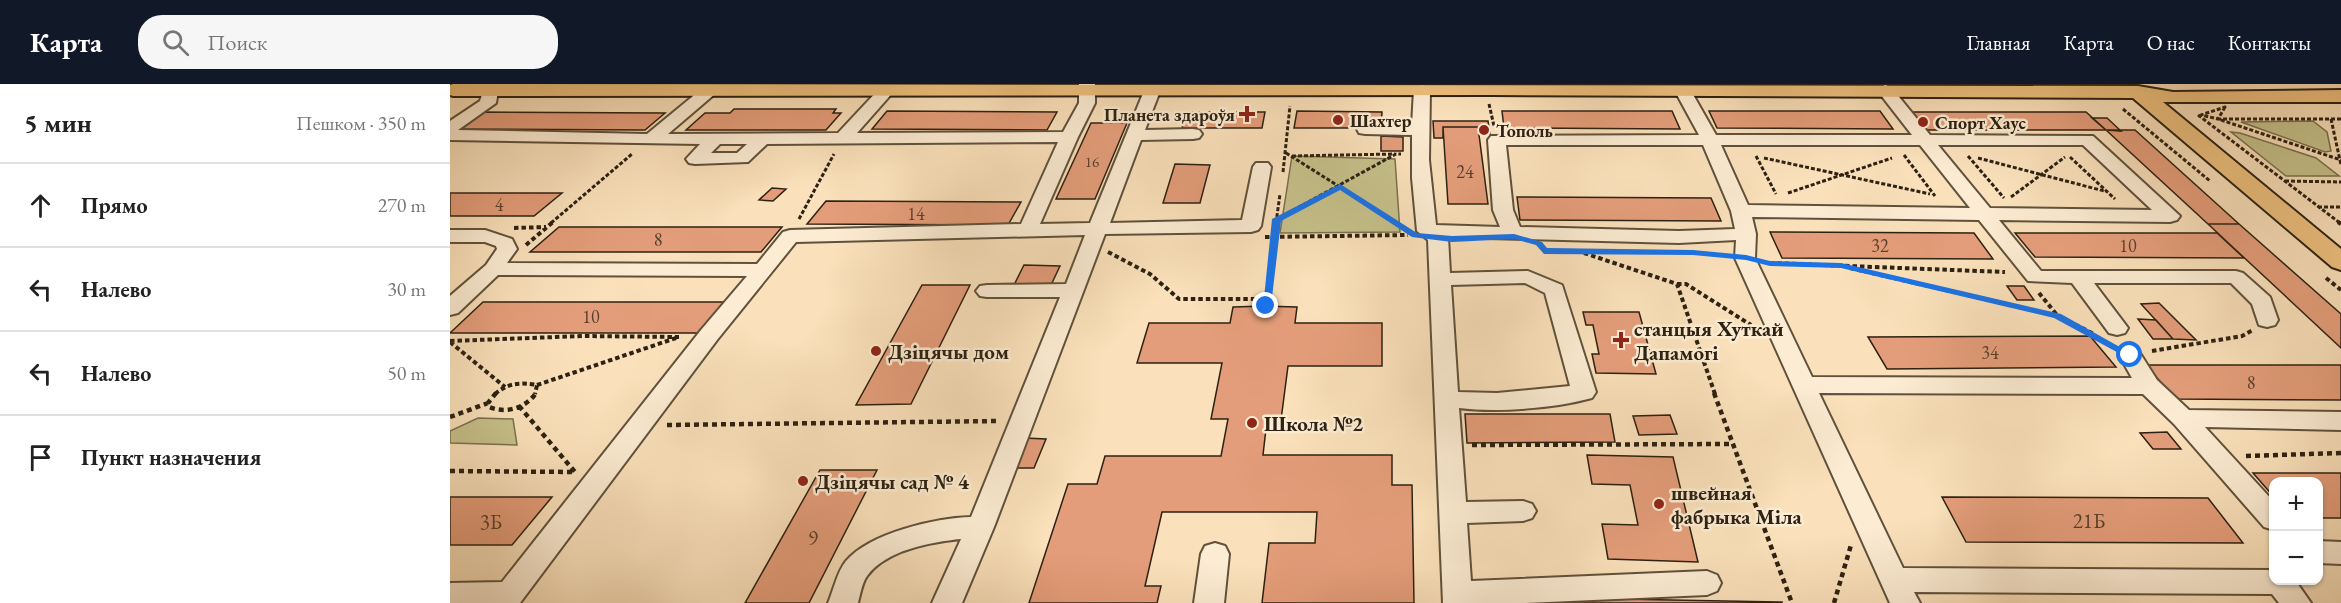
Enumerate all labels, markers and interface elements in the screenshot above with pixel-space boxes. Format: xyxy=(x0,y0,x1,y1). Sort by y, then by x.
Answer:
search box xyxy=(138,15,558,69)
text: Карта xyxy=(30,24,102,60)
icon: search xyxy=(159,26,192,59)
text: Поиск xyxy=(207,28,267,57)
text: Главная xyxy=(1966,29,2030,56)
text: Карта xyxy=(2063,29,2114,56)
text: О нас xyxy=(2147,29,2195,56)
text: Контакты xyxy=(2228,29,2311,56)
place label: Планета здароўя xyxy=(1104,103,1235,126)
text: 5 мин xyxy=(24,106,92,140)
marker: Планета здароўя xyxy=(1240,107,1254,121)
place label: Шахтер xyxy=(1350,109,1411,132)
text: Пешком · 350 m xyxy=(296,110,426,136)
place label: Спорт Хаус xyxy=(1935,111,2027,134)
marker: Шахтер xyxy=(1331,113,1345,127)
marker: Спорт Хаус xyxy=(1916,115,1930,129)
place label: Тополь xyxy=(1496,119,1553,142)
marker: Тополь xyxy=(1477,123,1491,137)
house number: 16 xyxy=(1085,152,1099,171)
house number: 24 xyxy=(1456,160,1474,183)
icon: ahead xyxy=(24,189,57,222)
text: Прямо xyxy=(81,191,148,220)
text: 270 m xyxy=(378,192,426,218)
house number: 4 xyxy=(495,193,504,216)
house number: 14 xyxy=(907,202,925,225)
house number: 8 xyxy=(654,228,662,251)
house number: 32 xyxy=(1871,234,1889,257)
house number: 10 xyxy=(2119,234,2137,257)
icon: left xyxy=(24,273,57,306)
text: Налево xyxy=(81,275,151,304)
text: 30 m xyxy=(387,276,426,302)
route end xyxy=(1252,292,1278,318)
house number: 10 xyxy=(582,305,600,328)
place label: станцыя Хуткай Дапамогі xyxy=(1634,315,1784,366)
marker: станцыя Хуткай Дапамогі xyxy=(1612,331,1630,349)
place label: Дзіцячы дом xyxy=(888,338,1009,365)
house number: 34 xyxy=(1981,341,1999,364)
route start xyxy=(2116,341,2142,367)
marker: Дзіцячы дом xyxy=(869,344,883,358)
icon: left xyxy=(24,357,57,390)
text: Налево xyxy=(81,359,151,388)
text: 50 m xyxy=(387,360,426,386)
house number: 8 xyxy=(2247,371,2255,394)
place label: Школа №2 xyxy=(1264,410,1363,437)
marker: Школа №2 xyxy=(1245,416,1259,430)
icon: arrive xyxy=(24,441,57,474)
text: Пункт назначения xyxy=(81,443,261,472)
place label: Дзіцячы сад № 4 xyxy=(815,468,970,495)
marker: Дзіцячы сад № 4 xyxy=(796,474,810,488)
map controls xyxy=(2269,477,2323,585)
button: + xyxy=(2269,477,2323,531)
place label: швейная фабрыка Міла xyxy=(1671,479,1802,530)
marker: швейная фабрыка Міла xyxy=(1652,497,1666,511)
house number: 21Б xyxy=(2073,507,2105,534)
house number: 3Б xyxy=(480,508,502,535)
house number: 9 xyxy=(808,524,818,551)
button: − xyxy=(2269,531,2323,585)

